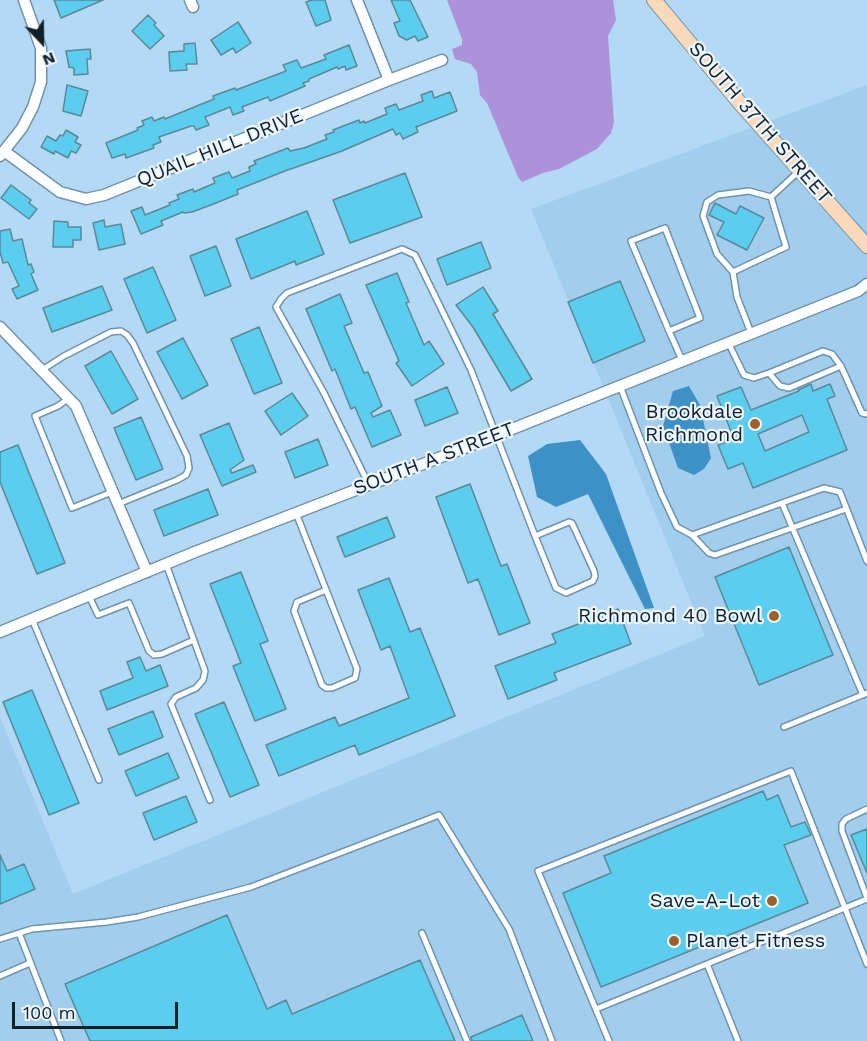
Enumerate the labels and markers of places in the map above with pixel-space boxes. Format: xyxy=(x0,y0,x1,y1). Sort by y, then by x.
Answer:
place label: Brookdale Richmond xyxy=(645,400,743,447)
marker: Brookdale Richmond xyxy=(748,417,762,431)
place label: Richmond 40 Bowl xyxy=(578,604,762,628)
marker: Richmond 40 Bowl xyxy=(767,609,781,623)
place label: Save-A-Lot xyxy=(650,889,760,913)
marker: Save-A-Lot xyxy=(765,894,779,908)
place label: Planet Fitness xyxy=(686,929,825,953)
marker: Planet Fitness xyxy=(667,934,681,948)

